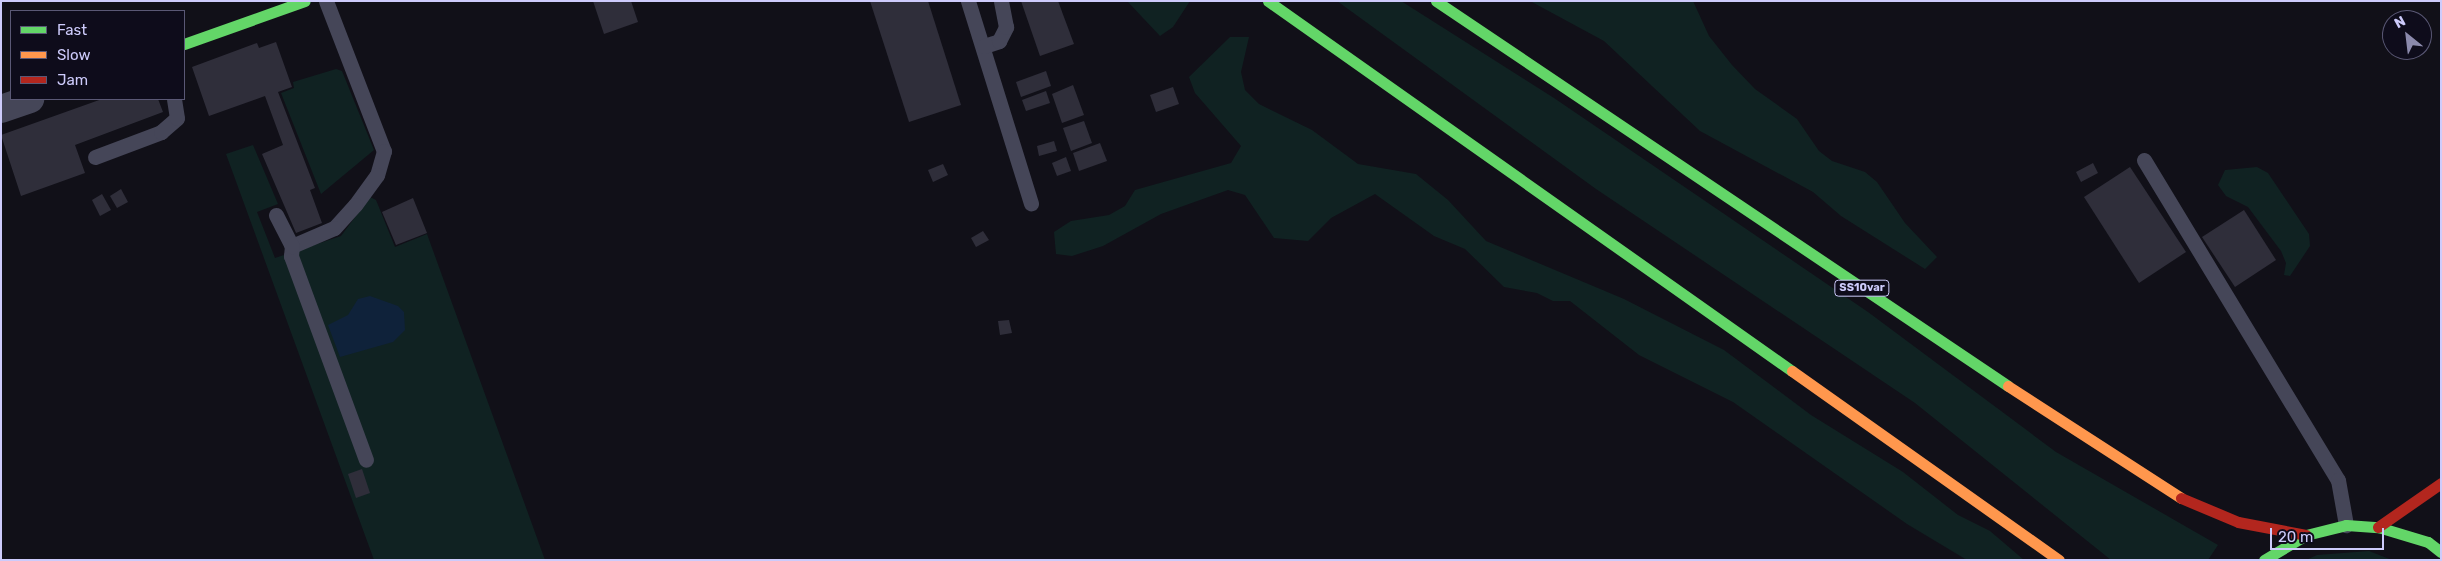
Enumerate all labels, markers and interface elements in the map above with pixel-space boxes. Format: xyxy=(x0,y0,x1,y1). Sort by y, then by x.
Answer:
legend xyxy=(10,10,185,100)
north arrow xyxy=(2382,10,2432,60)
text: N xyxy=(2391,12,2408,32)
text: Fast xyxy=(57,21,87,39)
text: Slow xyxy=(57,46,90,64)
text: Jam xyxy=(57,71,88,89)
road number: SS10var xyxy=(1833,280,1891,296)
scale bar xyxy=(2272,518,2386,550)
text: 20 m xyxy=(2278,528,2313,546)

